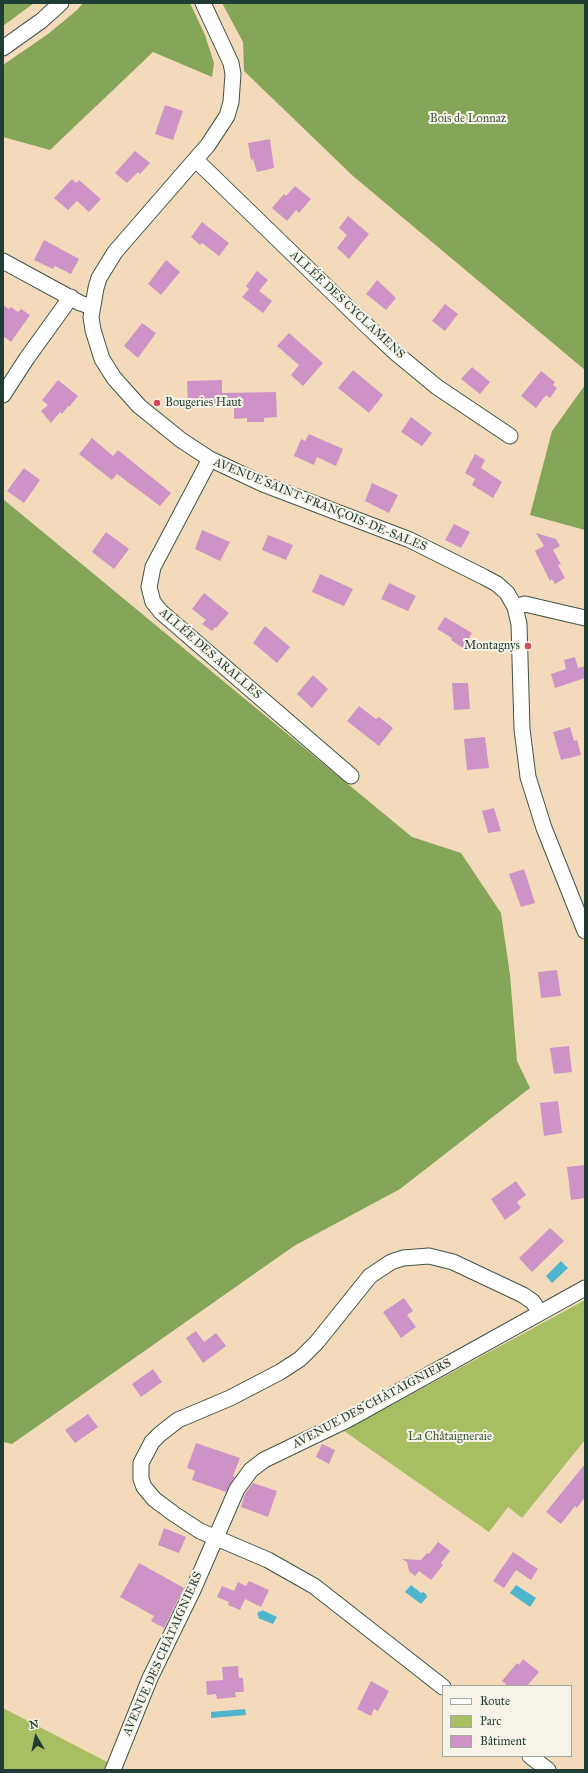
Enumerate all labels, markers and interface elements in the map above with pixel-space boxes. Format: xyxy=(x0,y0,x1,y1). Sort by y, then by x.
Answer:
park label: Bois de Lonnaz xyxy=(430,112,506,126)
street label: ALLÉE DES CYCLAMENS xyxy=(287,248,407,362)
place label: Bougeries Haut xyxy=(165,396,242,410)
marker: Bougeries Haut xyxy=(152,398,162,408)
street label: AVENUE SAINT-FRANÇOIS-DE-SALES xyxy=(211,455,429,555)
street label: ALLÉE DES ARALLES xyxy=(156,606,264,702)
place label: Montagnys xyxy=(464,639,520,653)
marker: Montagnys xyxy=(523,641,533,651)
street label: AVENUE DES CHÂTAIGNIERS xyxy=(290,1356,454,1452)
park label: La Châtaigneraie xyxy=(408,1430,492,1444)
street label: AVENUE DES CHÂTAIGNIERS xyxy=(120,1570,206,1738)
legend xyxy=(442,1685,572,1757)
text: Route xyxy=(480,1694,510,1708)
text: Parc xyxy=(480,1714,501,1728)
north arrow xyxy=(16,1717,56,1757)
text: N xyxy=(28,1718,40,1732)
text: Bâtiment xyxy=(480,1734,526,1748)

